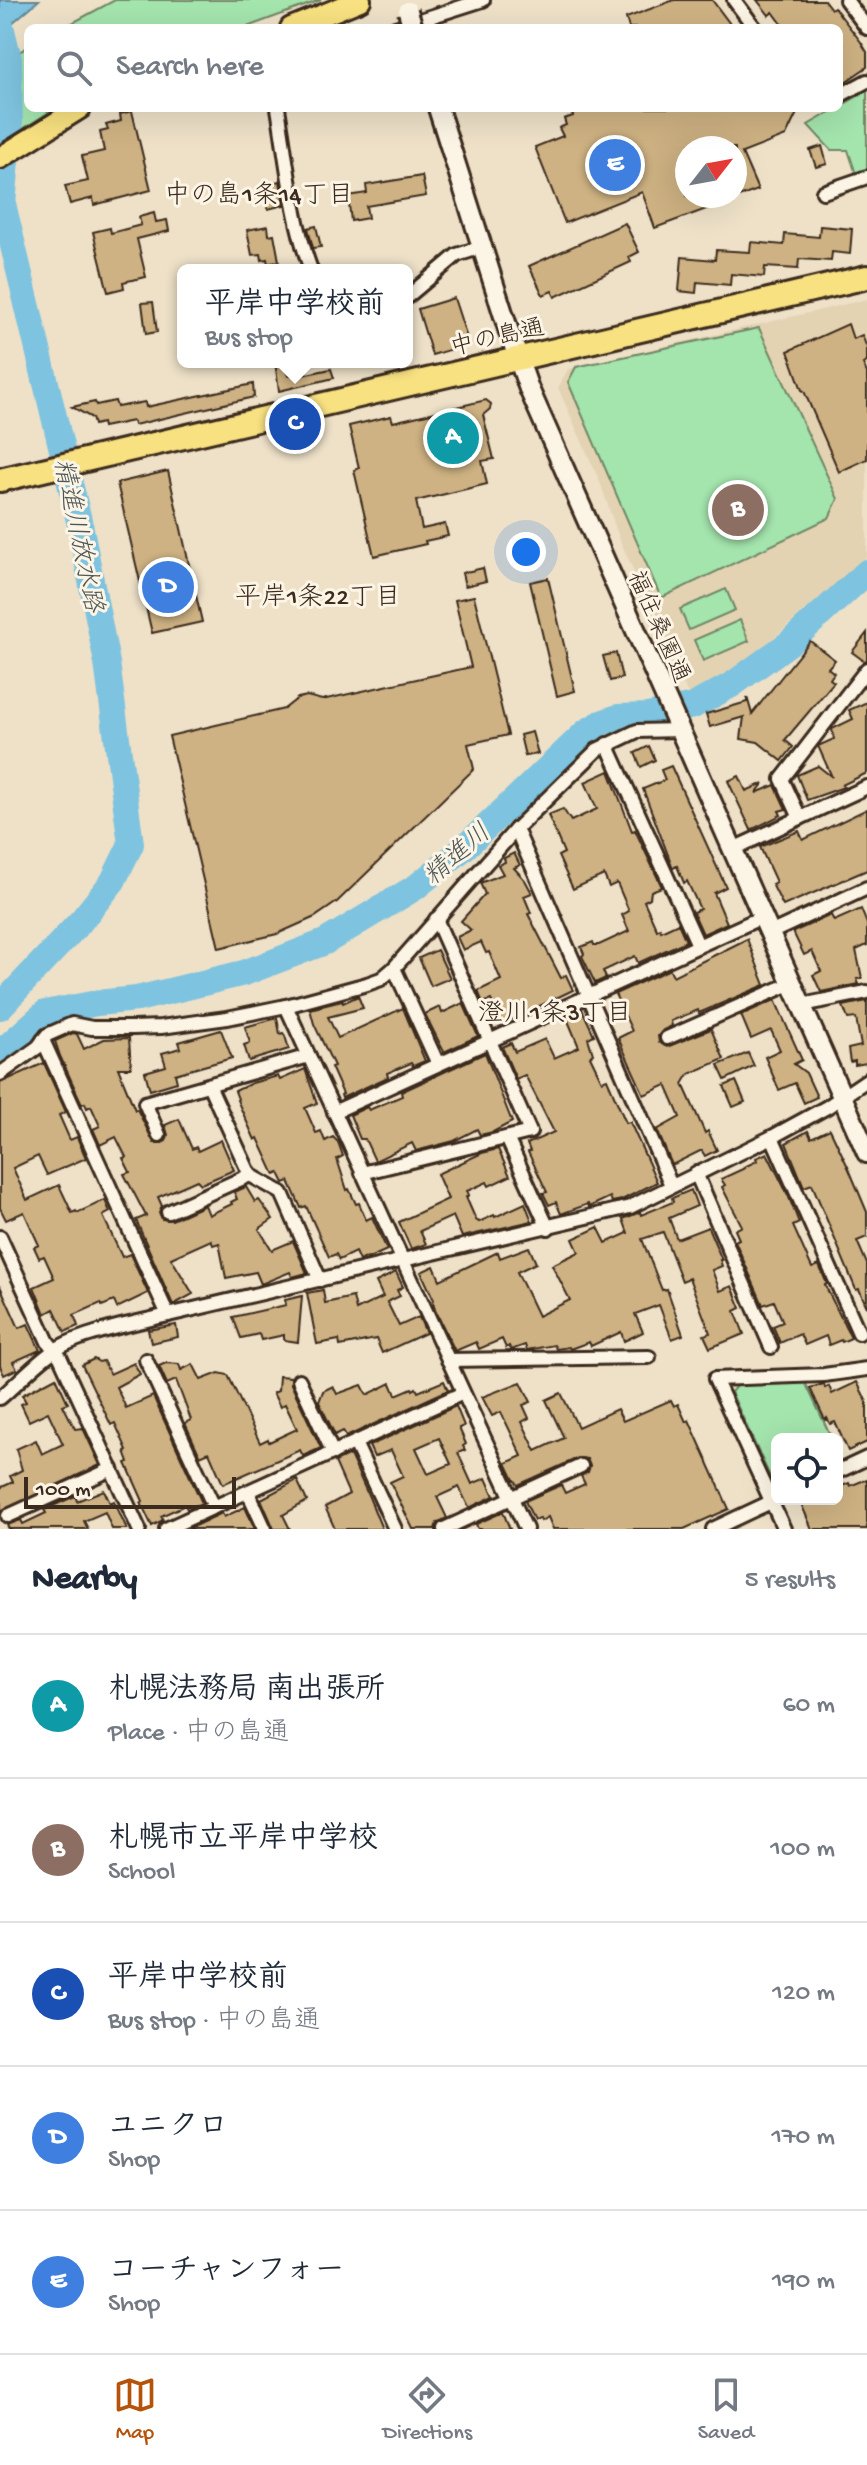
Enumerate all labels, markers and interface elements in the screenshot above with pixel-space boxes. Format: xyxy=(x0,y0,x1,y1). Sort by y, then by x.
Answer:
search box xyxy=(24,24,843,112)
icon: search xyxy=(52,46,96,90)
text: Search here xyxy=(116,51,264,86)
pin: E xyxy=(589,135,641,195)
north arrow xyxy=(675,136,747,208)
district label: 中の島1条14丁目 xyxy=(164,180,354,213)
popup xyxy=(177,264,413,368)
text: 平岸中学校前 xyxy=(205,289,385,324)
street label: 中の島通 xyxy=(448,314,548,364)
text: Bus stop xyxy=(205,324,293,355)
pin: C xyxy=(269,394,321,454)
pin: A xyxy=(427,408,479,468)
water label: 精進川放水路 xyxy=(44,456,109,617)
pin: B xyxy=(712,480,764,540)
your location xyxy=(506,532,546,572)
pin: D xyxy=(142,557,194,617)
street label: 福住桑園通 xyxy=(619,566,695,688)
district label: 平岸1条22丁目 xyxy=(235,583,401,615)
water label: 精進川 xyxy=(418,818,499,894)
district label: 澄川1条3丁目 xyxy=(478,999,632,1031)
map controls xyxy=(771,1433,843,1505)
button: locate xyxy=(771,1433,843,1505)
scale bar xyxy=(24,1473,236,1509)
text: 100 m xyxy=(36,1478,91,1504)
text: Nearby xyxy=(32,1561,137,1601)
text: 5 results xyxy=(745,1566,835,1597)
text: 札幌法務局 南出張所 xyxy=(108,1674,385,1709)
text: A xyxy=(50,1691,66,1722)
text: 60 m xyxy=(782,1691,835,1722)
text: Place · 中の島通 xyxy=(108,1719,289,1750)
text: 札幌市立平岸中学校 xyxy=(108,1823,378,1858)
text: B xyxy=(51,1835,65,1866)
text: 100 m xyxy=(770,1835,835,1866)
text: School xyxy=(108,1858,176,1889)
text: 平岸中学校前 xyxy=(108,1962,288,1997)
text: C xyxy=(51,1979,65,2010)
text: 120 m xyxy=(772,1979,835,2010)
text: Bus stop · 中の島通 xyxy=(108,2007,320,2038)
text: ユニクロ xyxy=(108,2111,229,2146)
text: D xyxy=(50,2123,66,2154)
text: 170 m xyxy=(772,2123,835,2154)
text: Shop xyxy=(108,2146,160,2177)
text: コーチャンフォー xyxy=(108,2255,344,2290)
text: E xyxy=(50,2267,66,2298)
text: 190 m xyxy=(772,2267,835,2298)
text: Shop xyxy=(108,2290,160,2321)
tab: Map xyxy=(113,2373,157,2447)
tab: Directions xyxy=(383,2373,472,2447)
tab: Saved xyxy=(698,2373,754,2447)

